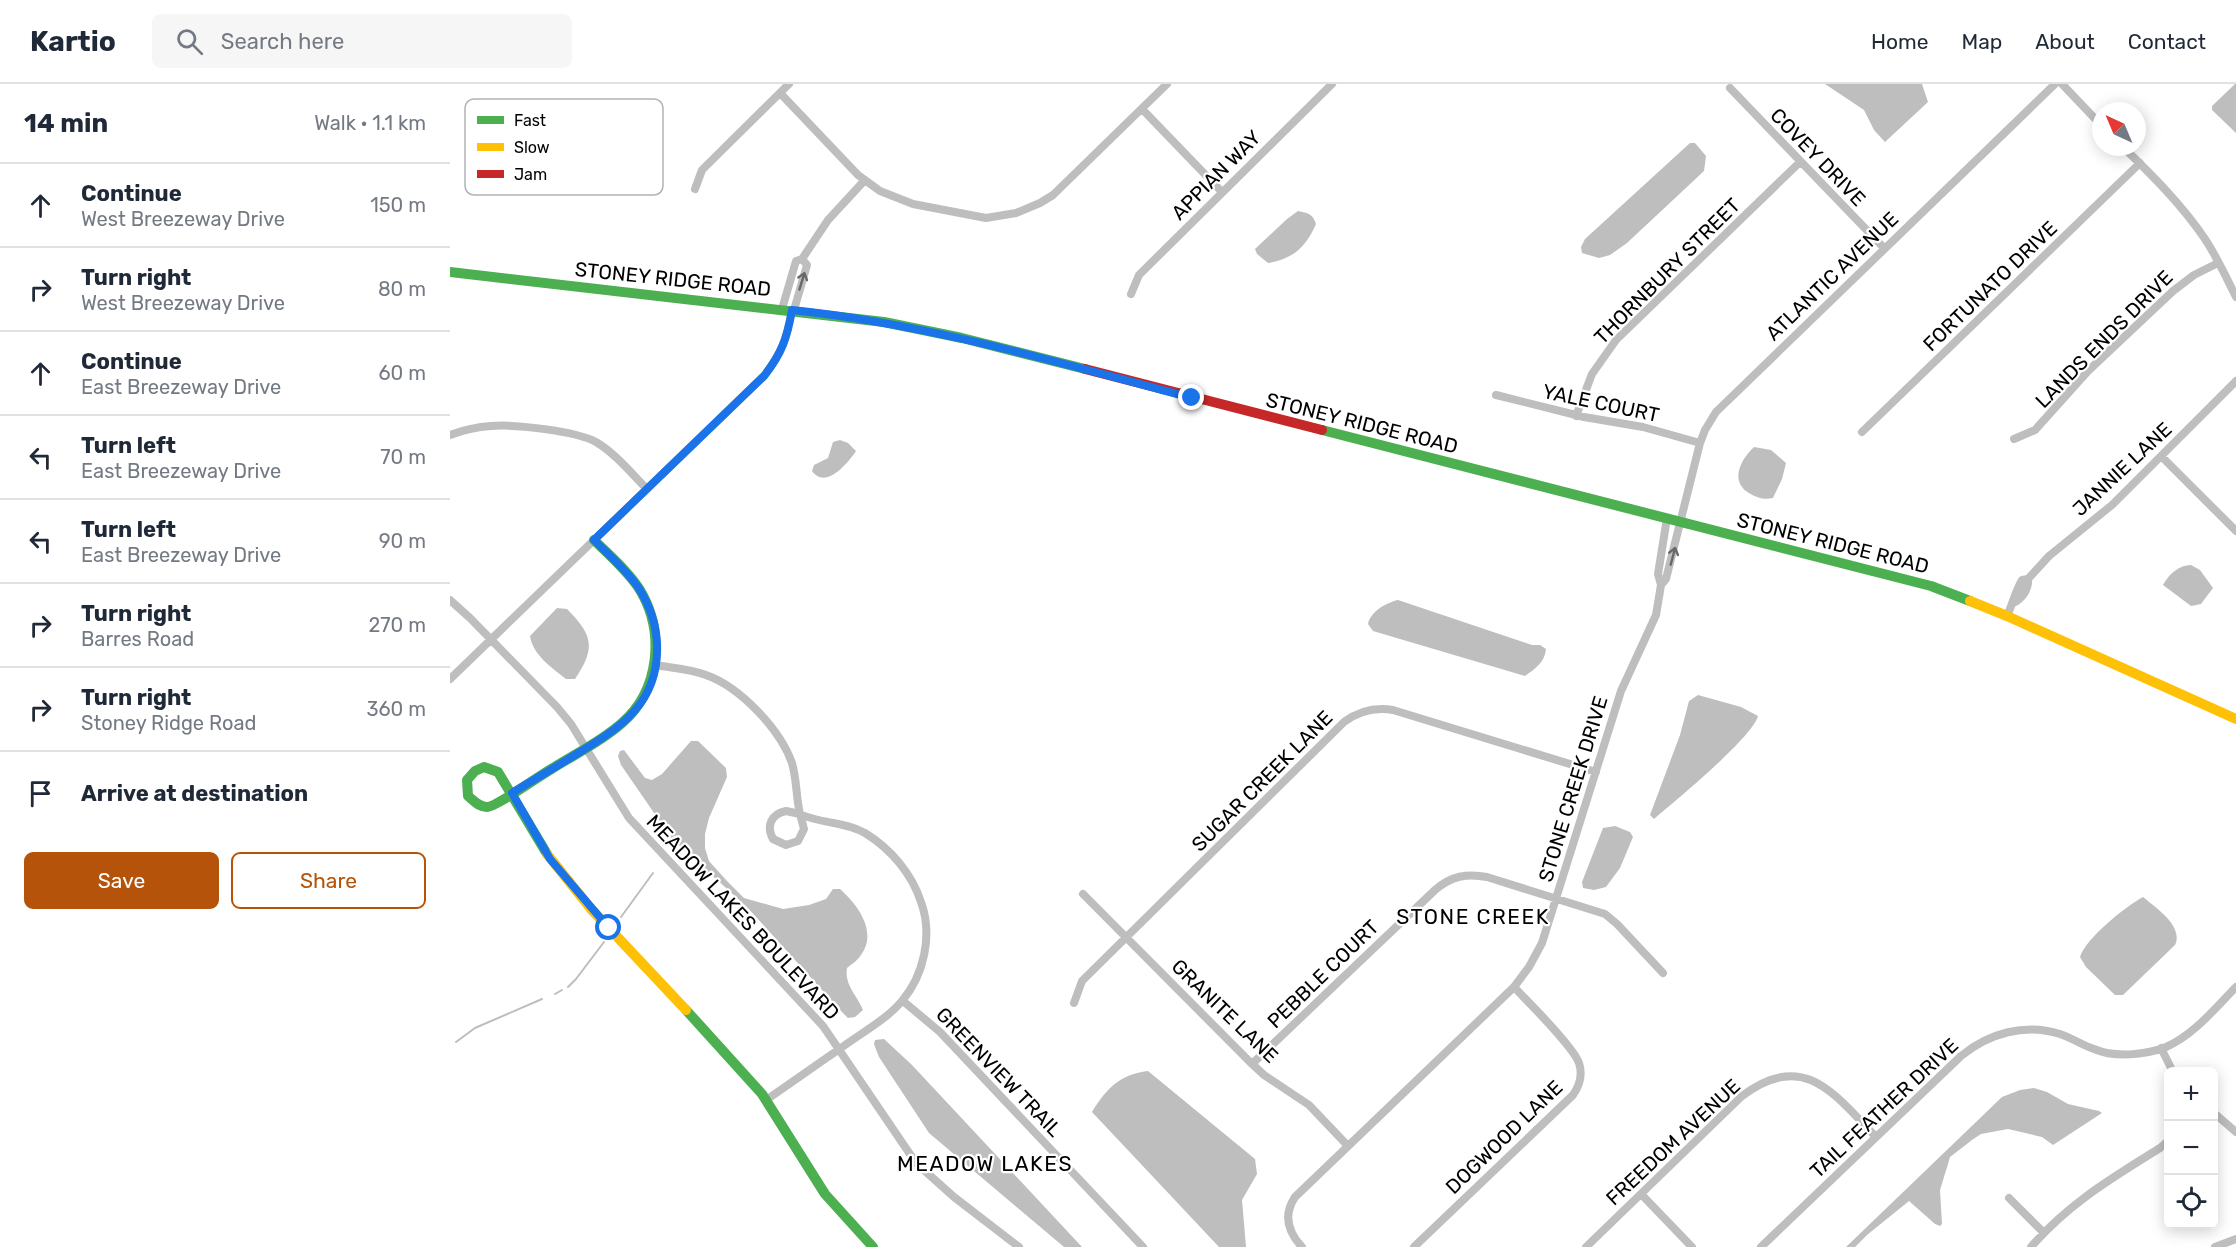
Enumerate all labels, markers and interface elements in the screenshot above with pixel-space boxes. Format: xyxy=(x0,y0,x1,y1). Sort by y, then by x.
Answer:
search box xyxy=(152,14,572,68)
text: Kartio xyxy=(30,25,116,58)
icon: search xyxy=(173,25,206,58)
text: Search here xyxy=(221,28,344,55)
text: Home xyxy=(1871,29,1928,54)
text: Map xyxy=(1961,29,2002,54)
text: About xyxy=(2035,29,2095,54)
text: Contact xyxy=(2128,29,2206,54)
legend xyxy=(465,99,663,195)
north arrow xyxy=(2092,102,2146,156)
street label: COVEY DRIVE xyxy=(1765,103,1871,211)
text: 14 min xyxy=(24,108,108,139)
text: Walk · 1.1 km xyxy=(314,111,426,135)
text: Fast xyxy=(514,111,546,130)
street label: APPIAN WAY xyxy=(1166,125,1266,225)
text: Slow xyxy=(514,138,550,157)
text: Jam xyxy=(514,165,547,184)
text: Continue xyxy=(81,180,182,207)
icon: ahead xyxy=(24,189,57,222)
text: 150 m xyxy=(370,193,426,217)
street label: THORNBURY STREET xyxy=(1589,193,1745,349)
text: West Breezeway Drive xyxy=(81,207,285,231)
street label: ATLANTIC AVENUE xyxy=(1761,207,1903,345)
street label: FORTUNATO DRIVE xyxy=(1918,216,2062,356)
street label: STONEY RIDGE ROAD xyxy=(574,257,772,301)
text: Turn right xyxy=(81,264,191,291)
street label: LANDS ENDS DRIVE xyxy=(2030,265,2178,413)
one-way arrow xyxy=(797,272,808,291)
icon: right xyxy=(24,273,57,306)
text: 80 m xyxy=(378,277,426,301)
text: West Breezeway Drive xyxy=(81,291,285,315)
text: Continue xyxy=(81,348,182,375)
icon: ahead xyxy=(24,357,57,390)
text: 60 m xyxy=(379,361,426,385)
text: East Breezeway Drive xyxy=(81,375,281,399)
street label: YALE COURT xyxy=(1541,379,1662,427)
route end xyxy=(1178,384,1204,410)
street label: STONEY RIDGE ROAD xyxy=(1264,388,1460,458)
street label: JANNIE LANE xyxy=(2067,417,2177,521)
text: Turn left xyxy=(81,432,176,459)
icon: left xyxy=(24,441,57,474)
text: 70 m xyxy=(380,445,426,469)
text: East Breezeway Drive xyxy=(81,459,281,483)
street label: STONEY RIDGE ROAD xyxy=(1735,508,1931,578)
text: Turn left xyxy=(81,516,176,543)
icon: left xyxy=(24,525,57,558)
text: 90 m xyxy=(379,529,426,553)
text: East Breezeway Drive xyxy=(81,543,281,567)
one-way arrow xyxy=(1667,546,1679,565)
text: Turn right xyxy=(81,600,191,627)
icon: right xyxy=(24,609,57,642)
text: 270 m xyxy=(369,613,426,637)
text: Barres Road xyxy=(81,627,194,651)
text: Turn right xyxy=(81,684,191,711)
icon: right xyxy=(24,693,57,726)
street label: STONE CREEK DRIVE xyxy=(1533,693,1613,885)
text: 360 m xyxy=(367,697,426,721)
street label: SUGAR CREEK LANE xyxy=(1187,706,1337,856)
text: Stoney Ridge Road xyxy=(81,711,256,735)
icon: arrive xyxy=(24,777,57,810)
text: Arrive at destination xyxy=(81,780,308,807)
street label: MEADOW LAKES BOULEVARD xyxy=(642,809,844,1025)
button: Save xyxy=(24,852,219,909)
button: Share xyxy=(231,852,426,909)
district label: STONE CREEK xyxy=(1396,904,1550,929)
route start xyxy=(595,914,621,940)
street label: PEBBLE COURT xyxy=(1262,915,1384,1033)
street label: GRANITE LANE xyxy=(1167,954,1283,1068)
street label: GREENVIEW TRAIL xyxy=(931,1002,1067,1142)
street label: TAIL FEATHER DRIVE xyxy=(1805,1033,1963,1183)
map controls xyxy=(2164,1067,2218,1229)
button: + xyxy=(2164,1067,2218,1121)
street label: FREEDOM AVENUE xyxy=(1601,1074,1745,1210)
street label: DOGWOOD LANE xyxy=(1441,1075,1567,1199)
button: − xyxy=(2164,1121,2218,1175)
district label: MEADOW LAKES xyxy=(897,1151,1073,1176)
button: locate xyxy=(2164,1175,2218,1229)

